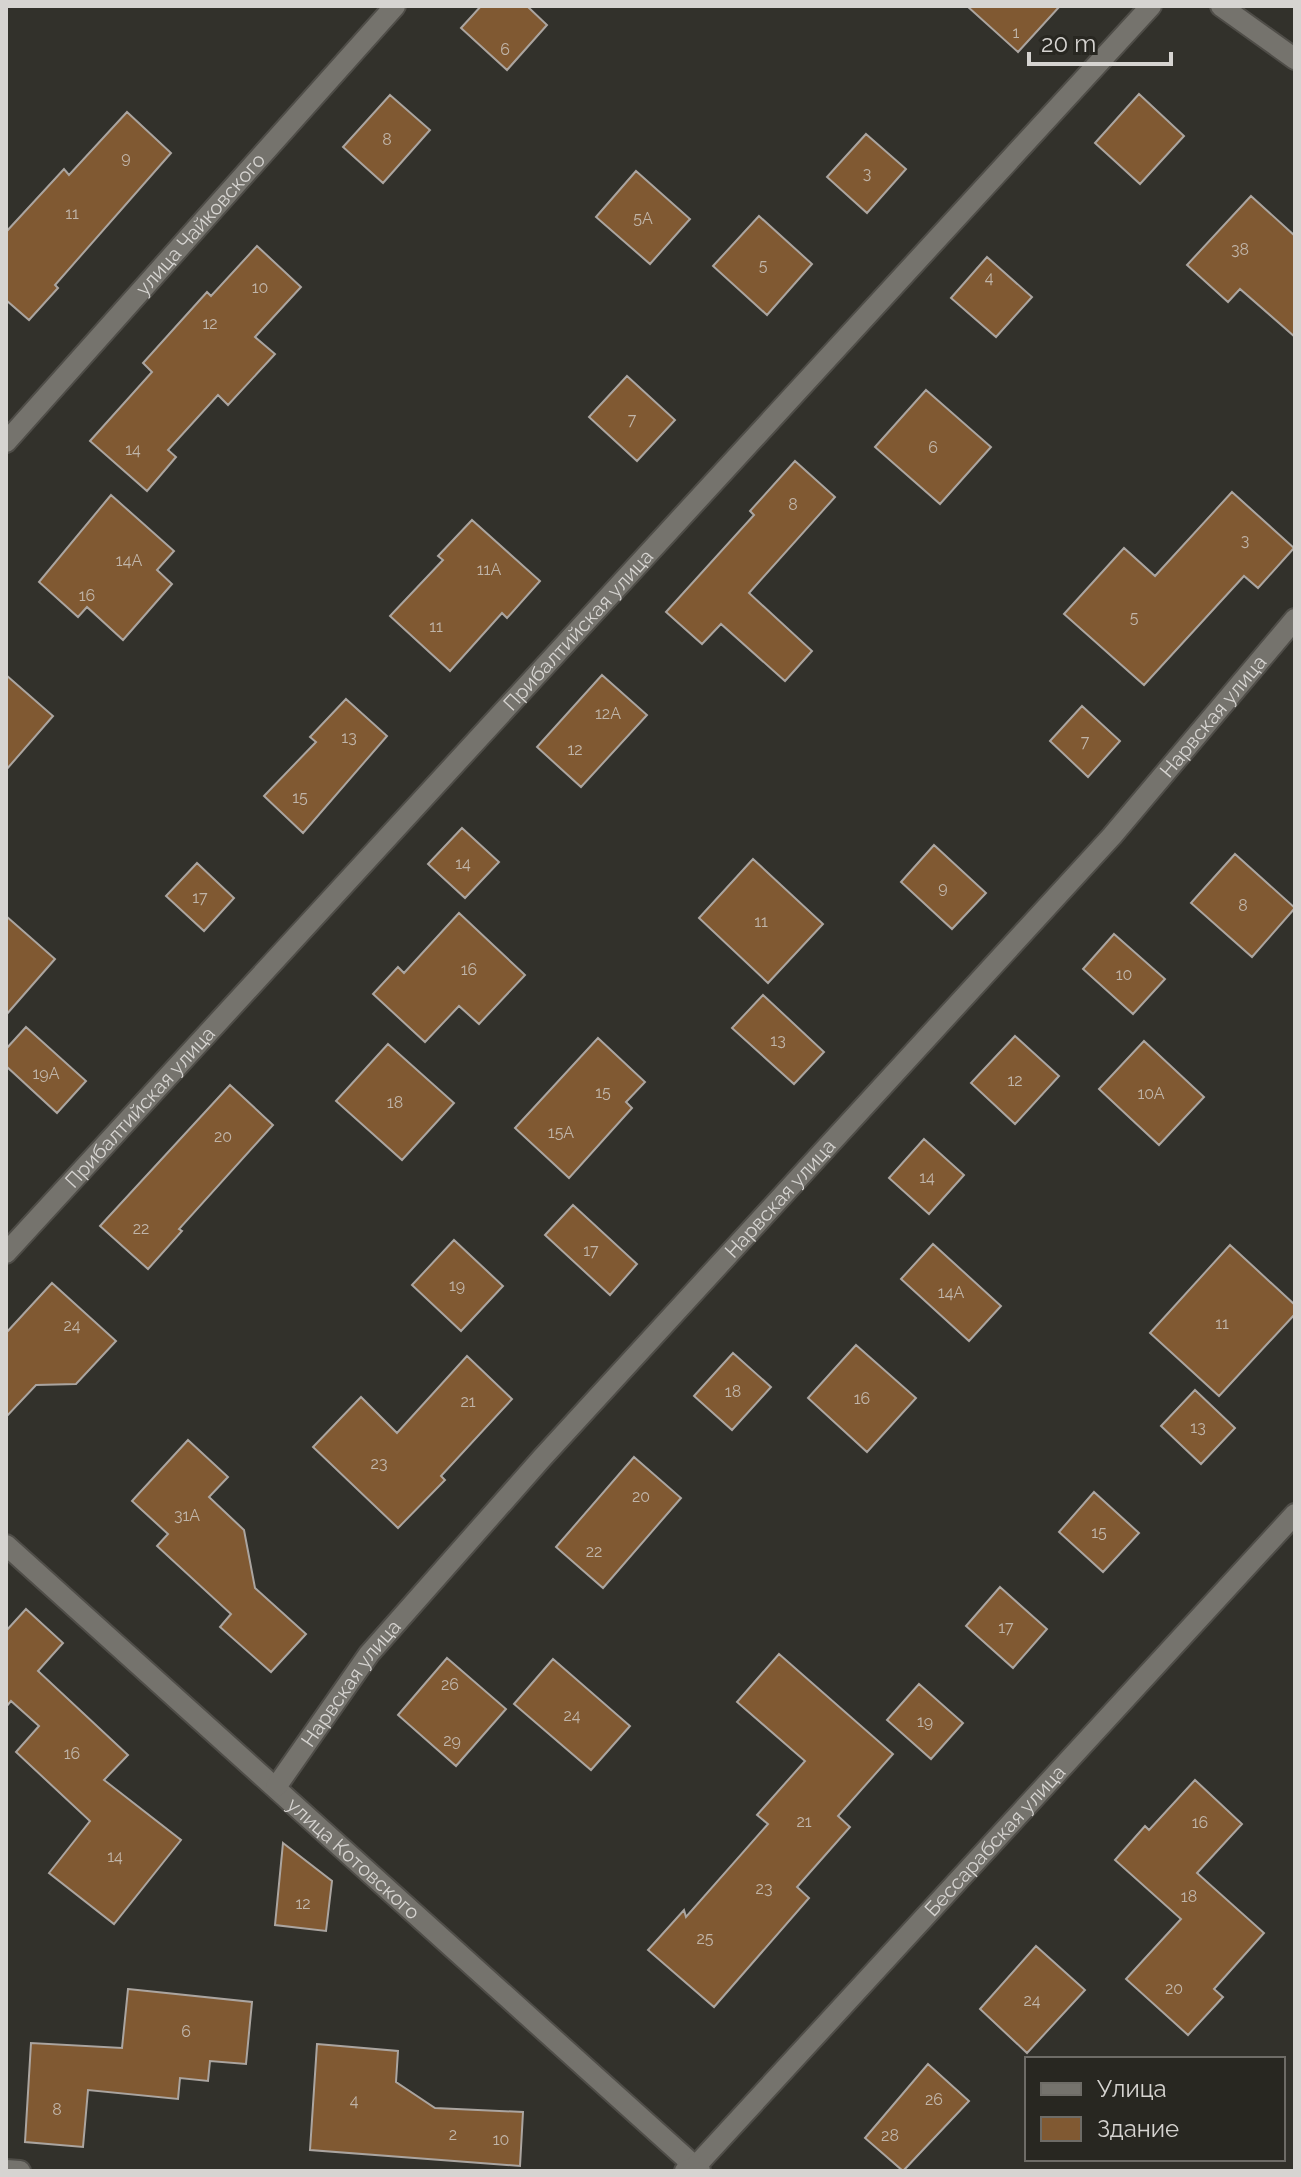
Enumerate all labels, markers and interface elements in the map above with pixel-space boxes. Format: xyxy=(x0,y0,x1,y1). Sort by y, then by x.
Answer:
scale bar xyxy=(1029,16,1171,66)
house number: 1 xyxy=(1013,23,1020,42)
text: 20 m xyxy=(1041,29,1096,58)
house number: 6 xyxy=(500,40,510,59)
house number: 8 xyxy=(382,130,392,149)
house number: 9 xyxy=(121,148,131,167)
street label: улица Чайковского xyxy=(131,148,270,300)
house number: 3 xyxy=(863,164,871,183)
house number: 11 xyxy=(65,204,79,223)
house number: 5А xyxy=(633,209,653,228)
house number: 38 xyxy=(1231,240,1249,259)
house number: 5 xyxy=(759,256,768,275)
house number: 4 xyxy=(985,268,994,287)
house number: 10 xyxy=(252,278,268,297)
house number: 12 xyxy=(202,314,218,333)
house number: 7 xyxy=(628,410,637,429)
house number: 6 xyxy=(928,438,938,457)
house number: 14 xyxy=(125,440,141,459)
house number: 8 xyxy=(788,495,798,514)
house number: 3 xyxy=(1241,531,1249,550)
street label: Прибалтийская улица xyxy=(498,544,658,715)
house number: 14А xyxy=(116,551,142,570)
house number: 11А xyxy=(477,560,501,579)
house number: 16 xyxy=(79,586,95,605)
house number: 5 xyxy=(1130,608,1139,627)
house number: 11 xyxy=(429,617,443,636)
street label: Нарвская улица xyxy=(1155,650,1271,782)
house number: 12А xyxy=(595,704,621,723)
house number: 13 xyxy=(341,728,357,747)
house number: 7 xyxy=(1081,732,1090,751)
house number: 12 xyxy=(567,740,583,759)
house number: 15 xyxy=(292,788,308,807)
house number: 14 xyxy=(455,854,471,873)
house number: 9 xyxy=(938,878,948,897)
house number: 17 xyxy=(192,888,208,907)
house number: 8 xyxy=(1238,896,1248,915)
house number: 11 xyxy=(754,912,768,931)
house number: 16 xyxy=(461,960,477,979)
house number: 10 xyxy=(1116,965,1132,984)
street label: Прибалтийская улица xyxy=(60,1022,220,1193)
house number: 13 xyxy=(770,1031,786,1050)
house number: 19А xyxy=(32,1064,60,1083)
house number: 12 xyxy=(1007,1071,1023,1090)
house number: 15 xyxy=(595,1083,611,1102)
house number: 10А xyxy=(1137,1084,1165,1103)
house number: 18 xyxy=(387,1093,403,1112)
house number: 15А xyxy=(548,1123,574,1142)
house number: 20 xyxy=(214,1127,232,1146)
street label: Нарвская улица xyxy=(720,1134,840,1263)
house number: 14 xyxy=(919,1168,935,1187)
house number: 22 xyxy=(133,1219,149,1238)
house number: 17 xyxy=(583,1241,599,1260)
house number: 19 xyxy=(449,1276,465,1295)
house number: 14А xyxy=(938,1283,964,1302)
house number: 11 xyxy=(1215,1314,1229,1333)
house number: 24 xyxy=(63,1316,81,1335)
house number: 18 xyxy=(725,1382,741,1401)
house number: 16 xyxy=(854,1389,870,1408)
house number: 21 xyxy=(460,1392,476,1411)
house number: 13 xyxy=(1190,1418,1206,1437)
house number: 23 xyxy=(371,1454,387,1473)
house number: 20 xyxy=(632,1487,650,1506)
house number: 31А xyxy=(174,1506,200,1525)
house number: 15 xyxy=(1091,1523,1107,1542)
house number: 22 xyxy=(586,1542,602,1561)
street label: Нарвская улица xyxy=(296,1615,406,1751)
house number: 17 xyxy=(998,1618,1014,1637)
house number: 26 xyxy=(441,1675,459,1694)
house number: 24 xyxy=(563,1706,581,1725)
house number: 19 xyxy=(917,1712,933,1731)
house number: 29 xyxy=(443,1731,461,1750)
house number: 16 xyxy=(64,1744,80,1763)
street label: Бессарабская улица xyxy=(919,1760,1070,1921)
street label: улица Котовского xyxy=(282,1792,425,1925)
house number: 21 xyxy=(796,1812,812,1831)
house number: 16 xyxy=(1192,1813,1208,1832)
house number: 14 xyxy=(107,1847,123,1866)
house number: 23 xyxy=(756,1879,772,1898)
house number: 18 xyxy=(1181,1887,1197,1906)
house number: 12 xyxy=(295,1894,311,1913)
house number: 25 xyxy=(696,1929,714,1948)
house number: 20 xyxy=(1165,1979,1183,1998)
house number: 24 xyxy=(1023,1991,1041,2010)
house number: 6 xyxy=(181,2022,191,2041)
legend xyxy=(1025,2057,1285,2161)
text: Улица xyxy=(1097,2074,1167,2103)
house number: 26 xyxy=(925,2090,943,2109)
house number: 4 xyxy=(350,2091,359,2110)
house number: 8 xyxy=(52,2100,62,2119)
text: Здание xyxy=(1097,2114,1179,2143)
house number: 2 xyxy=(449,2125,457,2144)
house number: 28 xyxy=(881,2126,899,2145)
house number: 10 xyxy=(493,2130,509,2149)

